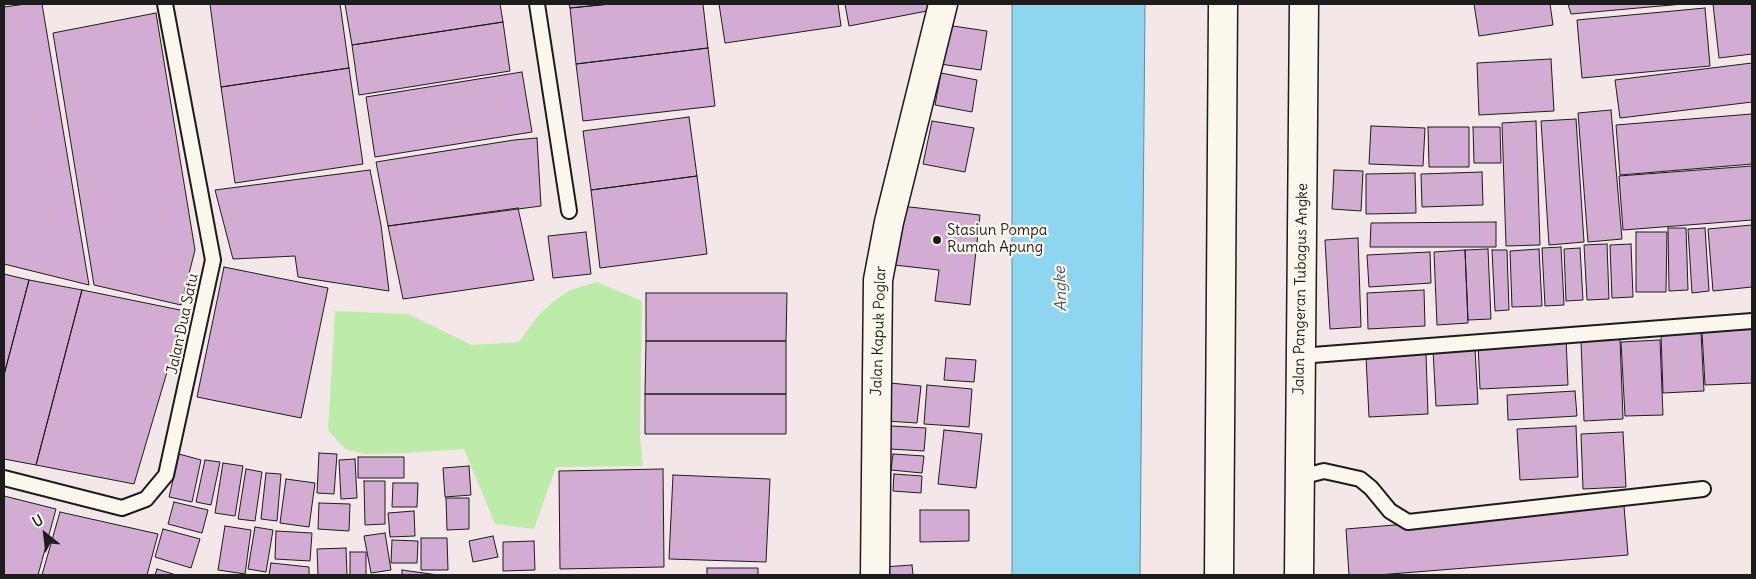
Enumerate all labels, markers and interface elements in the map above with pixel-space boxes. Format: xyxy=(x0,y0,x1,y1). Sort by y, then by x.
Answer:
street label: Jalan Pangeran Tubagus Angke xyxy=(1290,183,1312,395)
place label: Stasiun Pompa Rumah Apung xyxy=(947,222,1047,257)
marker: Stasiun Pompa Rumah Apung xyxy=(931,234,943,246)
street label: Jalan Kapuk Poglar xyxy=(868,266,890,396)
water label: Angke xyxy=(1051,266,1071,312)
street label: Jalan Dua Satu xyxy=(164,272,202,376)
north arrow xyxy=(20,509,70,559)
text: U xyxy=(29,511,46,531)

